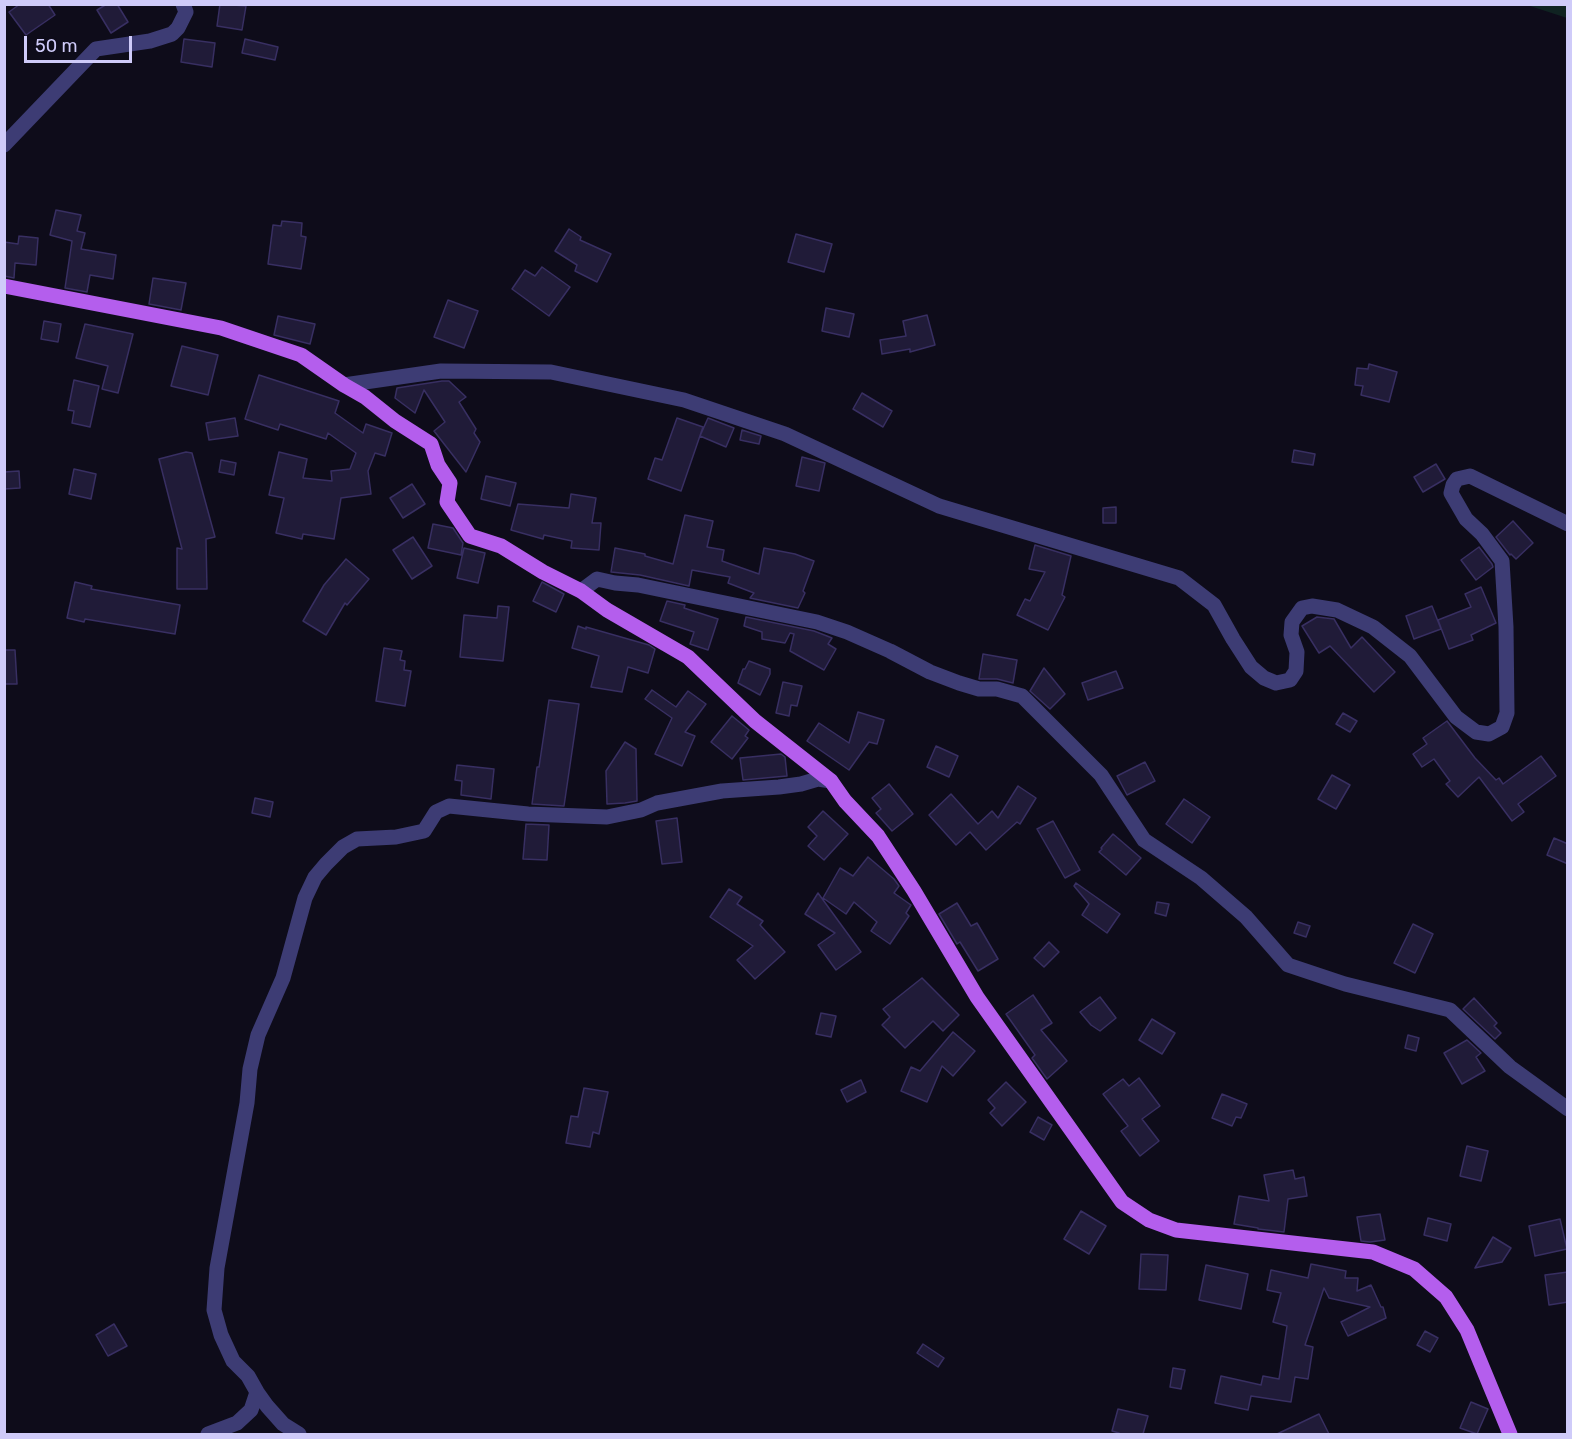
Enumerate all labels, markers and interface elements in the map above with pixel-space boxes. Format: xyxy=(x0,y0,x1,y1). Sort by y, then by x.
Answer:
scale bar xyxy=(27,24,135,62)
text: 50 m xyxy=(35,35,78,57)

